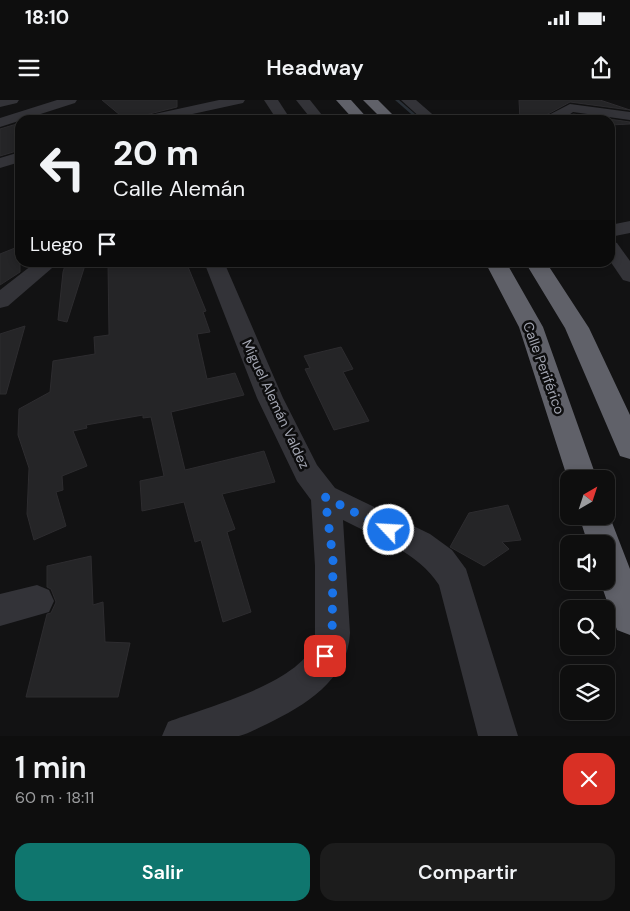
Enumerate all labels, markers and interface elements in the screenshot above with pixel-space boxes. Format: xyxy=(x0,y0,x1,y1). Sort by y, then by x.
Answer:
text: 18:10 xyxy=(25,5,69,30)
text: Headway xyxy=(266,53,364,82)
icon: menu xyxy=(15,54,43,82)
icon: share xyxy=(587,54,615,82)
text: 20 m xyxy=(113,130,199,176)
icon: left xyxy=(30,135,95,200)
text: Calle Alemán xyxy=(113,174,245,203)
icon: arrive xyxy=(93,230,121,258)
text: Luego xyxy=(30,232,83,257)
street label: Calle Periférico xyxy=(519,319,569,417)
street label: Miguel Alemán Valdez xyxy=(238,337,314,471)
north arrow xyxy=(560,470,615,525)
map controls xyxy=(560,470,615,720)
position arrow xyxy=(362,503,414,555)
button: sound xyxy=(560,535,615,590)
button: search xyxy=(560,600,615,655)
pin xyxy=(304,635,346,677)
icon: arrive xyxy=(311,642,339,670)
button: layers xyxy=(560,665,615,720)
text: 1 min xyxy=(15,748,87,787)
button: close xyxy=(563,753,615,805)
text: 60 m · 18:11 xyxy=(15,787,94,808)
button: Salir xyxy=(15,843,310,901)
button: Compartir xyxy=(320,843,615,901)

